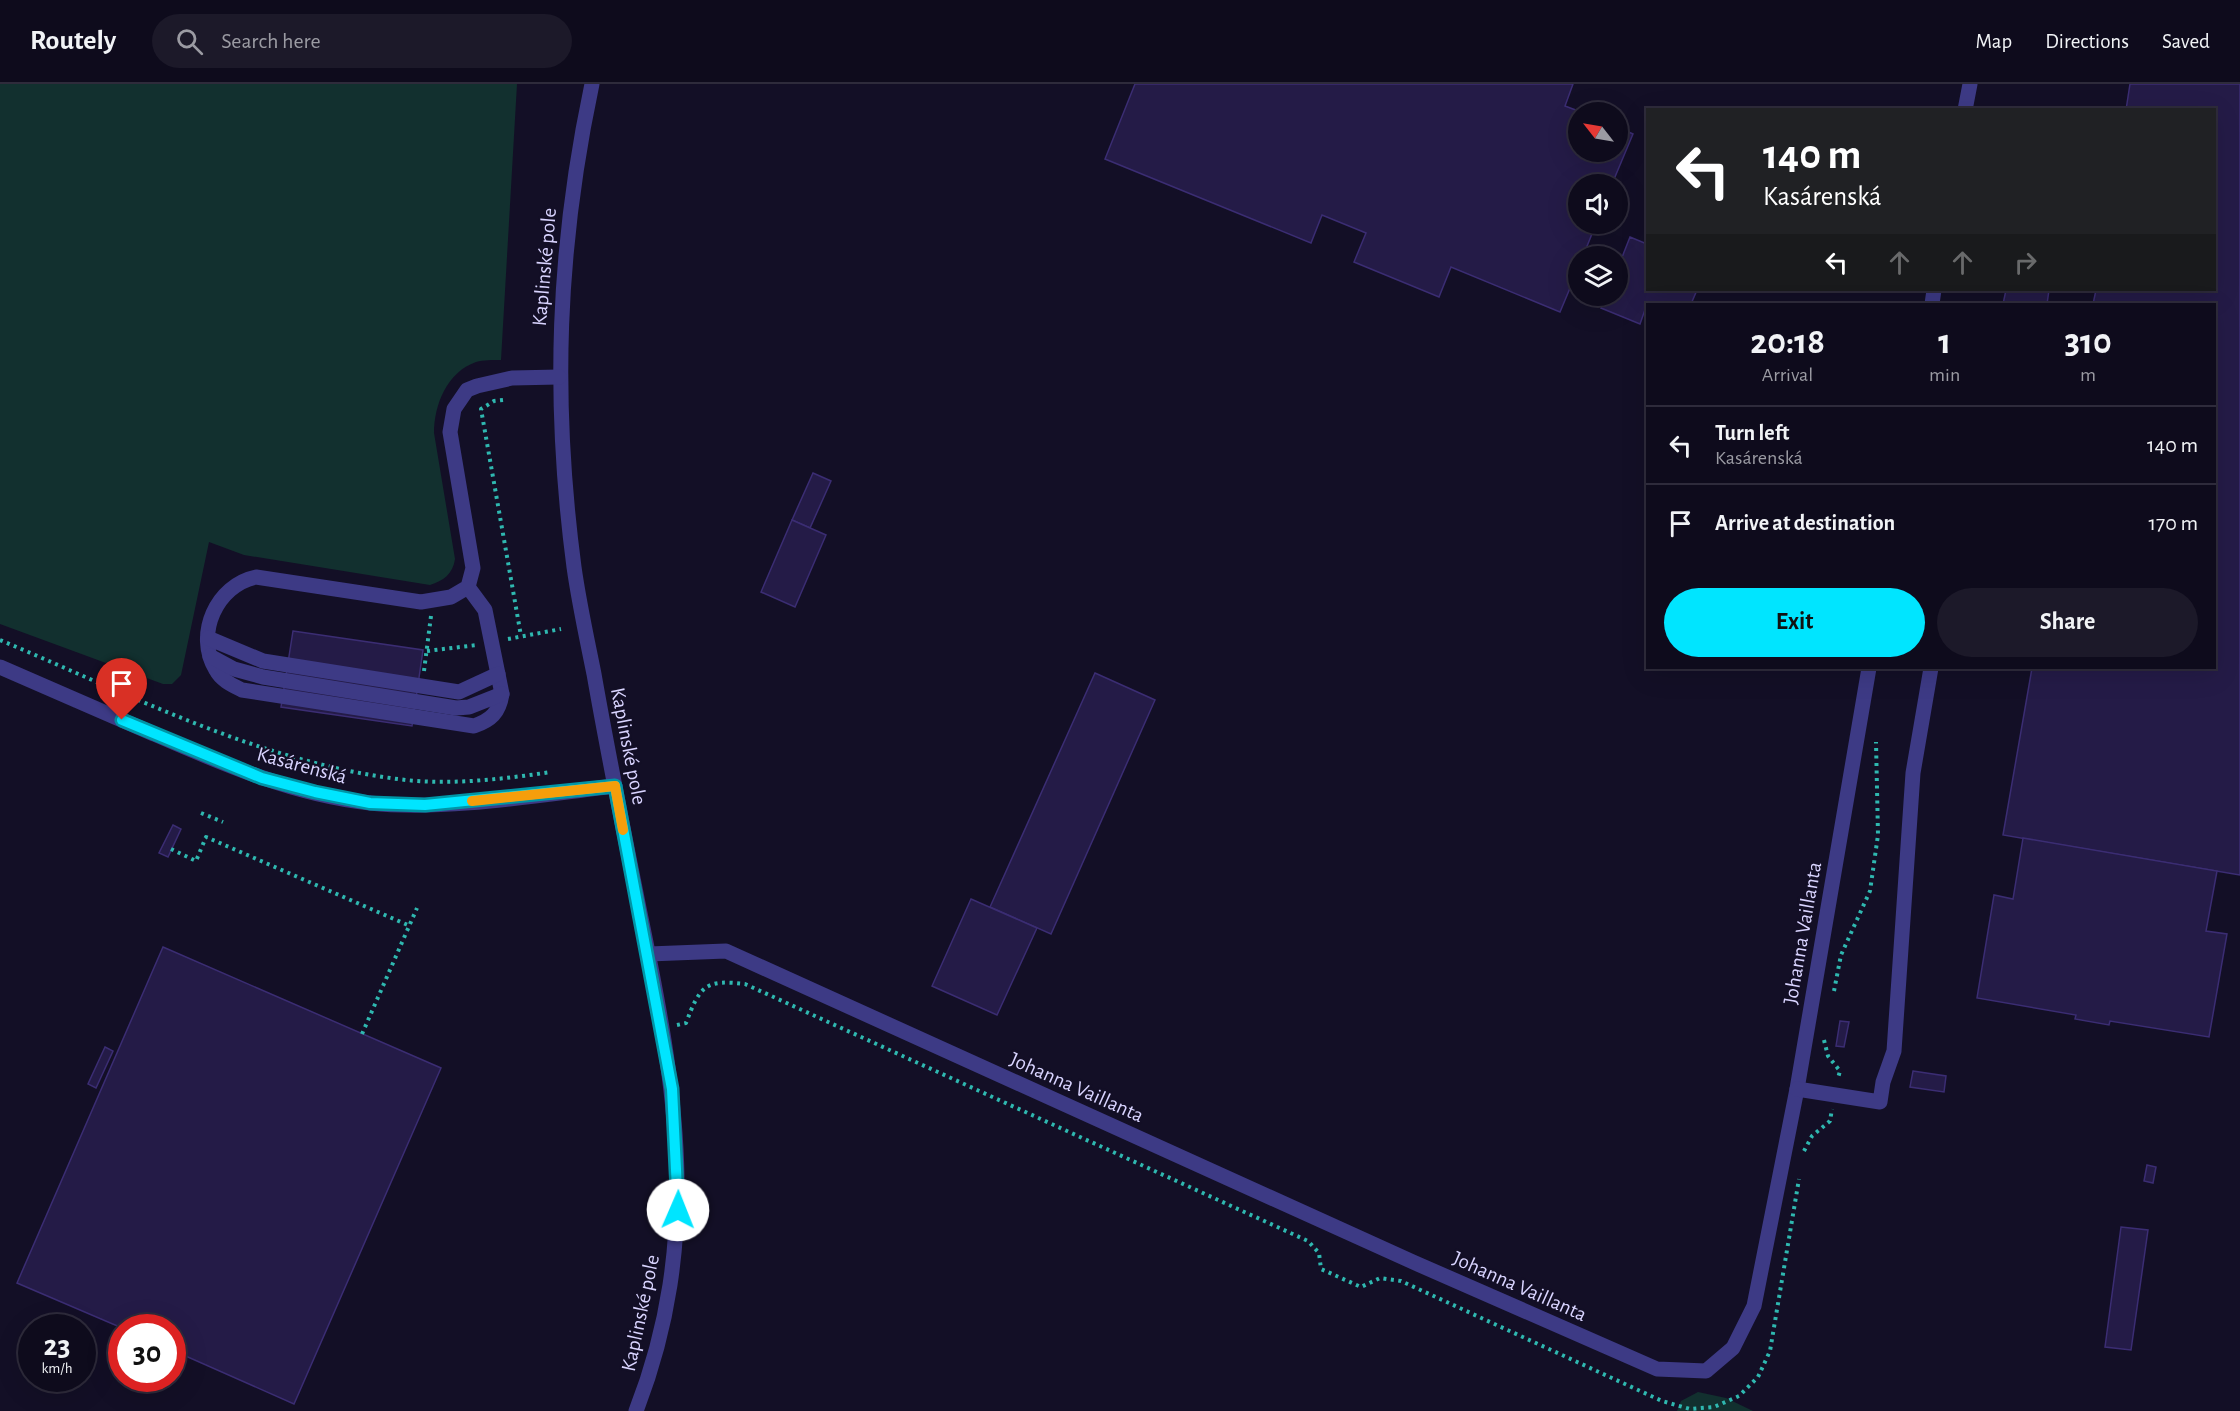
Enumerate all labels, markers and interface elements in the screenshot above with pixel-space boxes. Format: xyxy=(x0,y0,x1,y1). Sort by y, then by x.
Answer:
search box xyxy=(152,14,572,68)
icon: search xyxy=(173,25,206,58)
text: Routely xyxy=(30,27,116,55)
text: Search here xyxy=(221,30,321,52)
text: Map xyxy=(1976,31,2012,52)
text: Directions xyxy=(2045,31,2129,52)
text: Saved xyxy=(2162,31,2210,52)
north arrow xyxy=(1568,102,1628,162)
map controls xyxy=(1568,102,1628,306)
icon: left xyxy=(1664,132,1742,210)
text: 140 m xyxy=(1763,134,1861,176)
button: sound xyxy=(1568,174,1628,234)
text: Kasárenská xyxy=(1763,183,1881,210)
street label: Kaplinské pole xyxy=(529,207,560,327)
button: layers xyxy=(1568,246,1628,306)
icon: left xyxy=(1820,246,1853,279)
icon: ahead xyxy=(1883,246,1916,279)
icon: ahead xyxy=(1946,246,1979,279)
icon: right xyxy=(2009,246,2042,279)
text: 20:18 xyxy=(1750,324,1825,360)
text: 1 xyxy=(1938,324,1951,360)
text: 310 xyxy=(2065,324,2112,360)
text: Arrival xyxy=(1762,365,1813,385)
text: min xyxy=(1929,365,1960,385)
text: m xyxy=(2080,365,2096,385)
text: Turn left xyxy=(1715,422,1789,444)
icon: left xyxy=(1664,429,1697,462)
text: 140 m xyxy=(2147,434,2198,456)
text: Kasárenská xyxy=(1715,448,1803,468)
icon: arrive xyxy=(1664,507,1697,540)
text: Arrive at destination xyxy=(1715,512,1895,534)
text: 170 m xyxy=(2148,512,2198,534)
button: Exit xyxy=(1664,588,1925,657)
button: Share xyxy=(1937,588,2198,657)
pin xyxy=(96,658,147,720)
icon: arrive xyxy=(105,667,138,700)
street label: Kaplinské pole xyxy=(607,686,650,806)
street label: Kasárenská xyxy=(255,743,349,788)
street label: Johanna Vaillanta xyxy=(1780,860,1825,1006)
street label: Johanna Vaillanta xyxy=(1007,1049,1147,1126)
position arrow xyxy=(646,1178,710,1242)
street label: Johanna Vaillanta xyxy=(1450,1248,1590,1325)
street label: Kaplinské pole xyxy=(618,1253,663,1373)
speed limit sign: 30 xyxy=(108,1314,186,1392)
text: 23 xyxy=(43,1331,71,1361)
text: km/h xyxy=(42,1361,72,1376)

